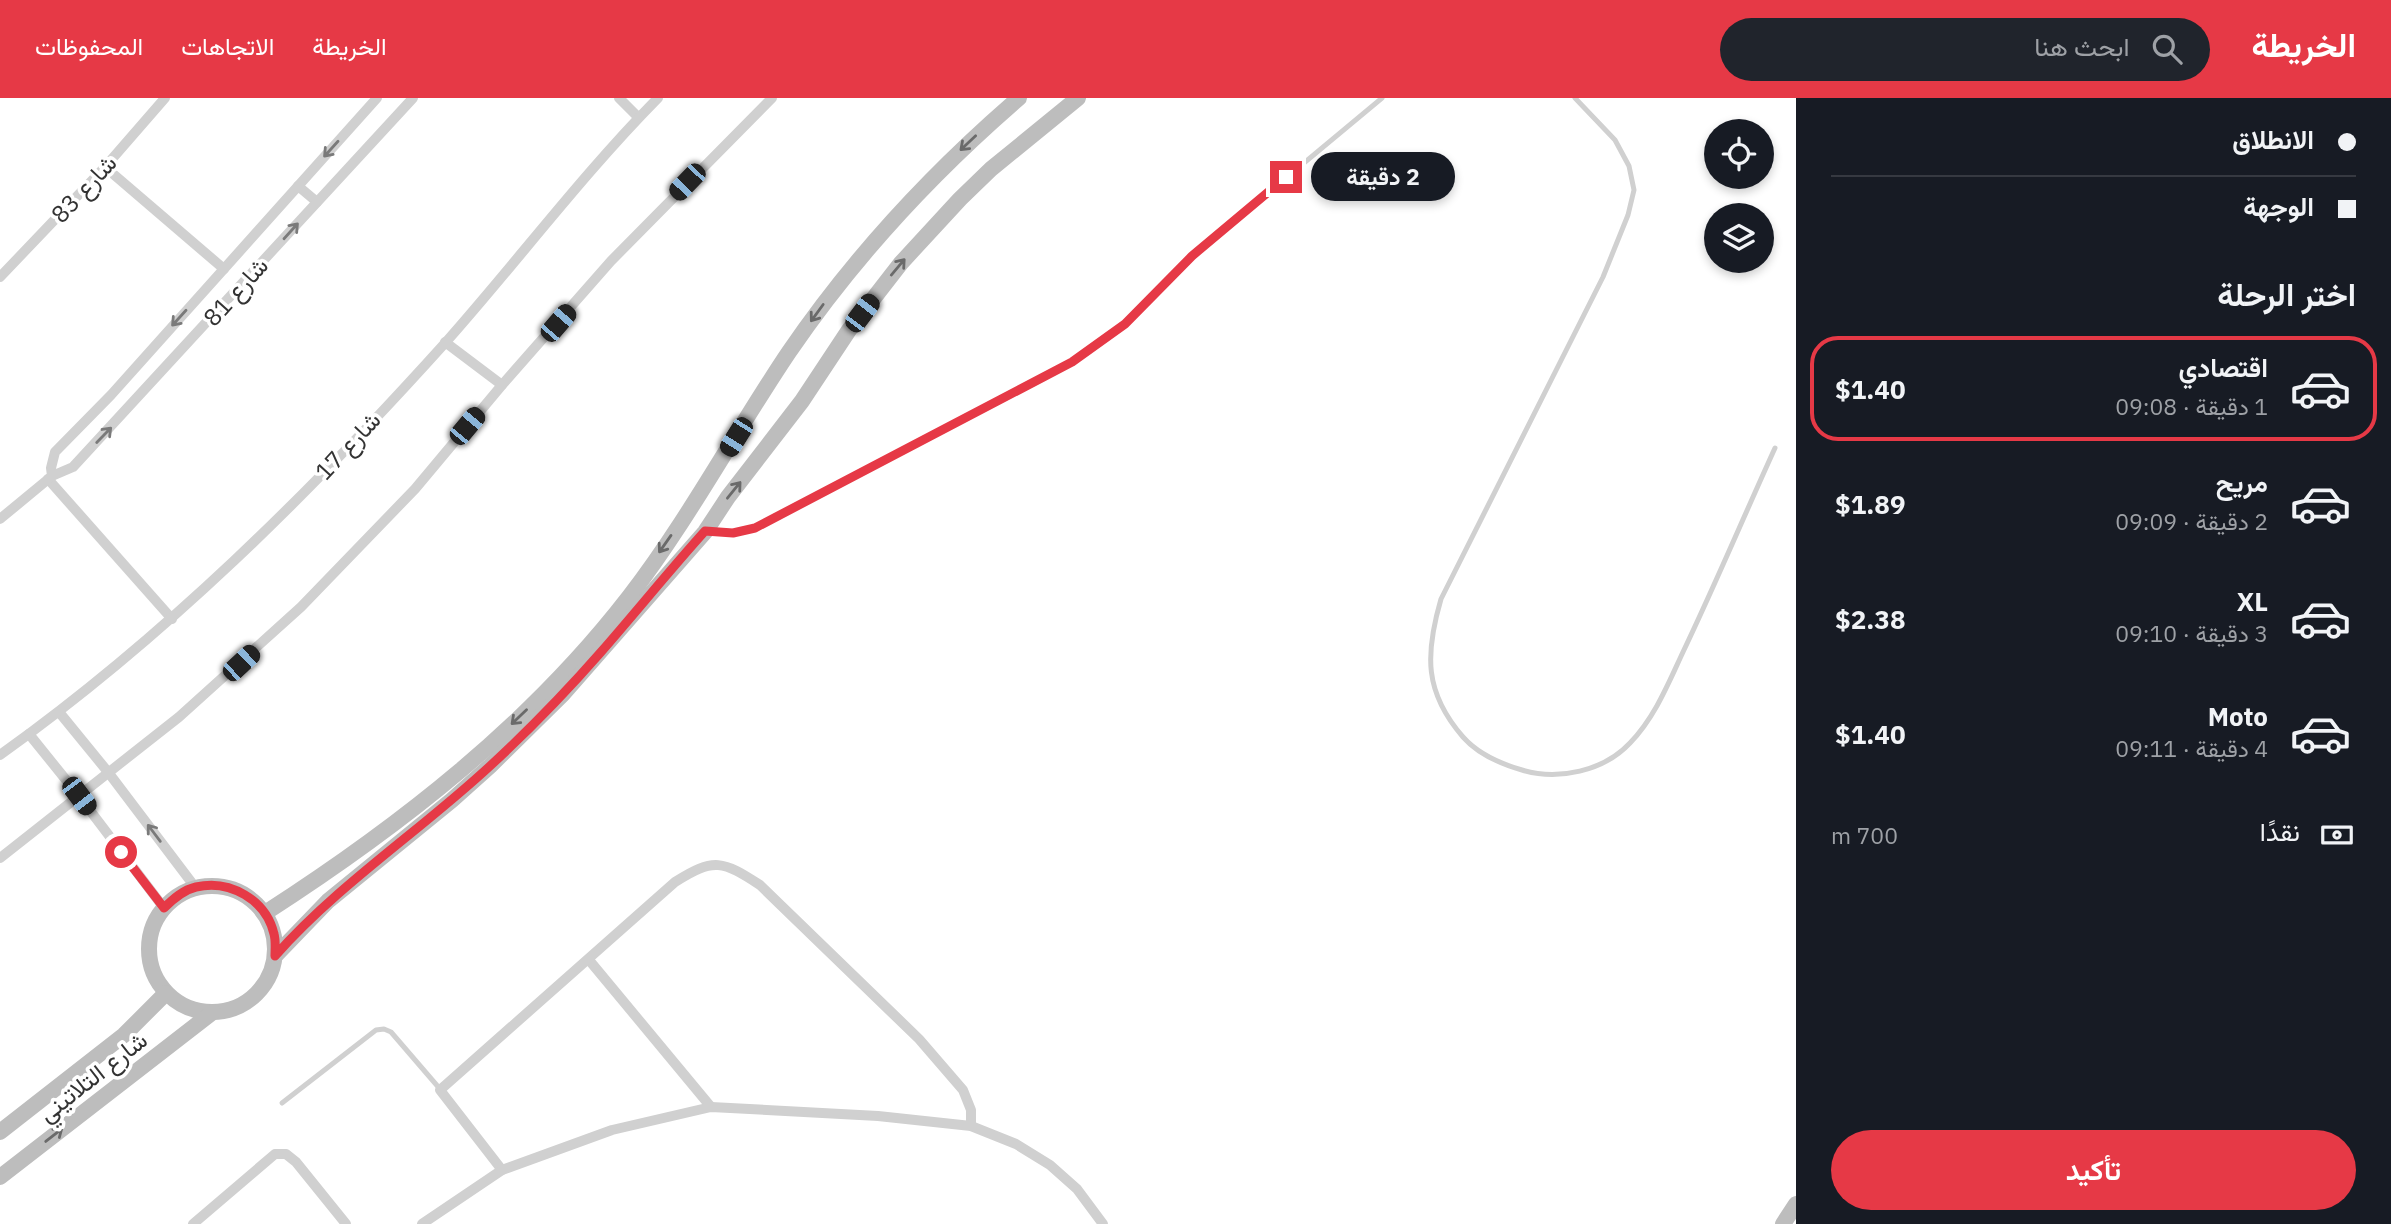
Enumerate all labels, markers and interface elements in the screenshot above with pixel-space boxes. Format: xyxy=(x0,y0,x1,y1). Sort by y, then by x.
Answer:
search box xyxy=(1720,18,2210,81)
text: الخريطة xyxy=(2252,23,2356,66)
text: ابحث هنا xyxy=(2034,29,2130,63)
text: المحفوظات xyxy=(35,30,143,62)
text: الاتجاهات xyxy=(181,30,274,62)
text: الخريطة xyxy=(312,30,387,62)
icon: search xyxy=(2148,30,2186,68)
map controls xyxy=(1704,119,1774,273)
button: locate xyxy=(1704,119,1774,189)
text: الانطلاق xyxy=(2232,122,2314,156)
one-way arrow xyxy=(960,135,977,152)
one-way arrow xyxy=(323,140,339,158)
street label: شارع 83 xyxy=(43,147,124,230)
callout: 2 دقيقة xyxy=(1310,153,1454,202)
car xyxy=(665,160,710,204)
route end xyxy=(1270,161,1302,193)
text: 2 دقيقة xyxy=(1346,161,1420,191)
text: الوجهة xyxy=(2243,189,2314,223)
button: layers xyxy=(1704,203,1774,273)
one-way arrow xyxy=(283,222,299,240)
street label: شارع 81 xyxy=(196,250,276,333)
one-way arrow xyxy=(890,259,906,277)
text: اختر الرحلة xyxy=(2217,273,2356,315)
car xyxy=(841,290,884,336)
car xyxy=(537,300,580,346)
one-way arrow xyxy=(810,303,824,322)
one-way arrow xyxy=(171,309,188,326)
text: اقتصادي xyxy=(2179,350,2268,384)
icon: car xyxy=(2289,357,2352,420)
text: $1.40 xyxy=(1835,372,1906,406)
text: 1 دقيقة · 09:08 xyxy=(2115,391,2268,421)
car xyxy=(446,403,489,449)
street label: شارع 17 xyxy=(307,404,388,487)
car xyxy=(716,414,757,460)
one-way arrow xyxy=(95,427,112,444)
text: مريح xyxy=(2216,465,2268,499)
icon: car xyxy=(2289,472,2352,535)
one-way arrow xyxy=(726,481,742,499)
text: $1.89 xyxy=(1835,487,1906,521)
text: 2 دقيقة · 09:09 xyxy=(2115,506,2268,536)
one-way arrow xyxy=(658,534,672,553)
text: XL xyxy=(2237,584,2268,618)
icon: car xyxy=(2289,587,2352,650)
text: $2.38 xyxy=(1835,602,1906,636)
text: 3 دقيقة · 09:10 xyxy=(2115,618,2268,648)
car xyxy=(219,641,264,685)
text: Moto xyxy=(2208,699,2268,733)
icon: car xyxy=(2289,702,2352,765)
one-way arrow xyxy=(511,709,528,726)
text: $1.40 xyxy=(1835,717,1906,751)
text: 4 دقيقة · 09:11 xyxy=(2115,733,2268,763)
car xyxy=(58,773,101,819)
text: نقدًا xyxy=(2260,814,2300,848)
icon: cash xyxy=(2318,816,2356,854)
text: 700 m xyxy=(1831,820,1898,850)
one-way arrow xyxy=(147,824,162,843)
route start xyxy=(105,836,137,868)
street label: شارع التلاتيني xyxy=(31,1024,156,1132)
one-way arrow xyxy=(44,1128,63,1143)
button: تأكيد xyxy=(1831,1130,2356,1210)

